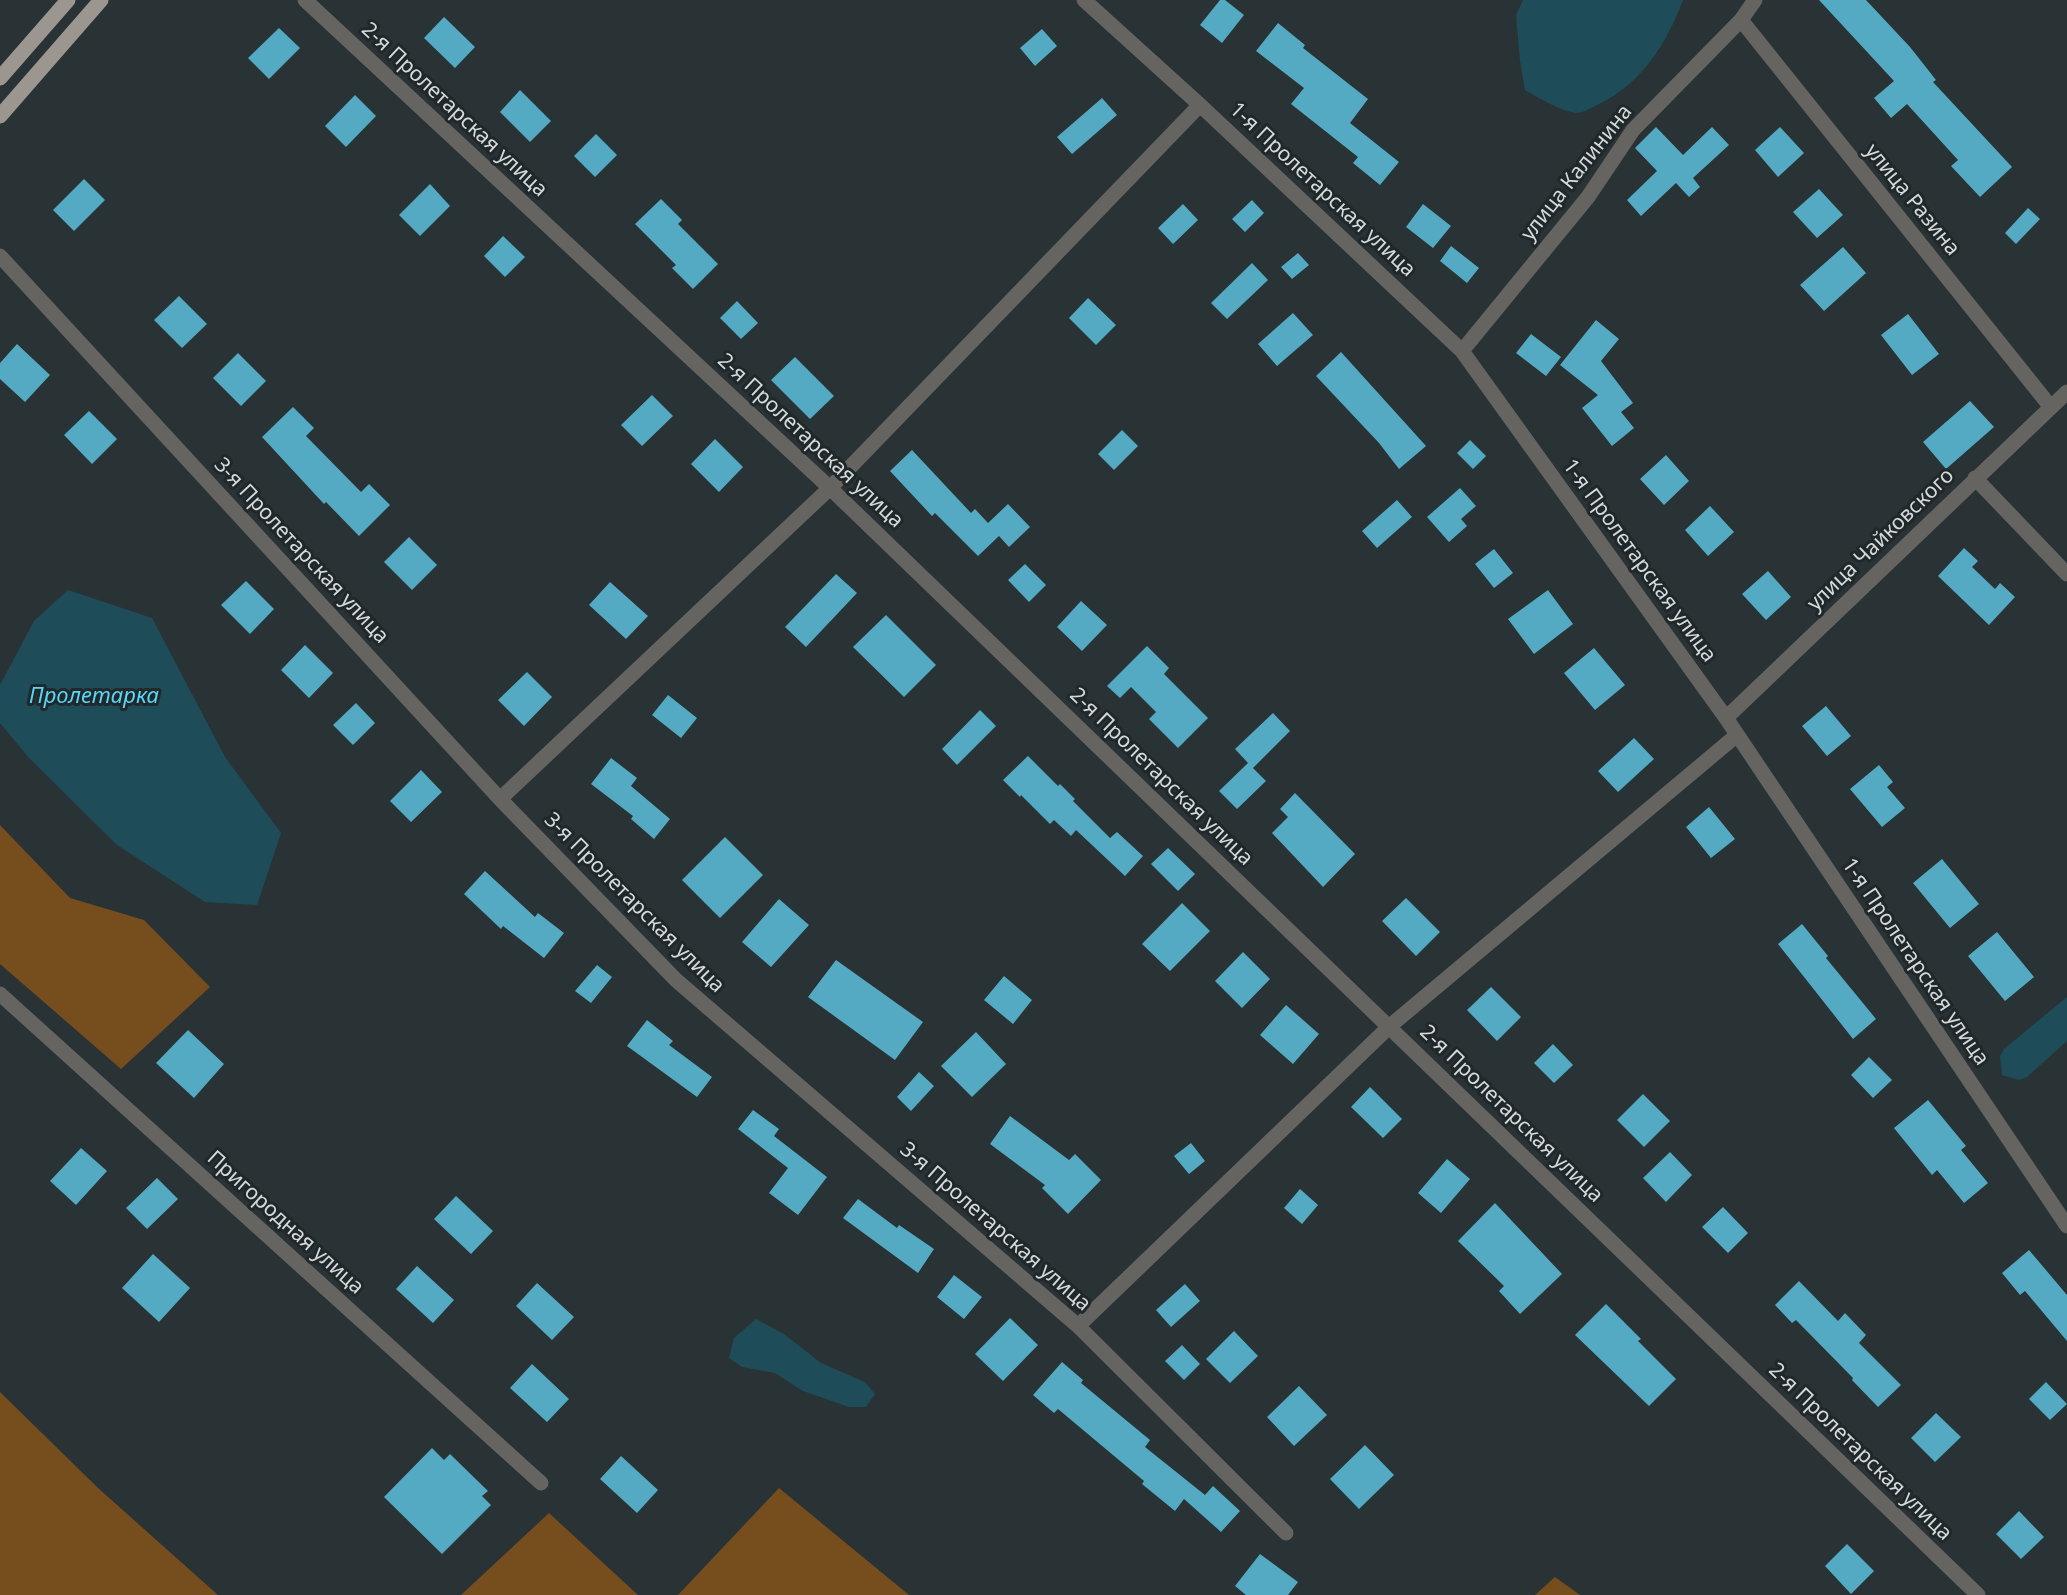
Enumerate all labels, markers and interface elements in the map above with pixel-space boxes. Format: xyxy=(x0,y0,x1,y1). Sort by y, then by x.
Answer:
street label: 2-я Пролетарская улица xyxy=(356,17,552,203)
street label: 1-я Пролетарская улица xyxy=(1224,97,1420,283)
street label: улица Калинина xyxy=(1516,100,1638,246)
street label: улица Разина xyxy=(1859,139,1965,261)
street label: 2-я Пролетарская улица xyxy=(712,348,908,534)
street label: 3-я Пролетарская улица xyxy=(208,453,394,649)
street label: 1-я Пролетарская улица xyxy=(1557,455,1721,667)
street label: улица Чайковского xyxy=(1803,464,1959,616)
street label: 2-я Пролетарская улица xyxy=(1064,683,1258,871)
water label: Пролетарка xyxy=(29,684,159,710)
street label: 3-я Пролетарская улица xyxy=(539,808,729,998)
street label: 1-я Пролетарская улица xyxy=(1836,853,1994,1071)
street label: 2-я Пролетарская улица xyxy=(1414,1020,1608,1208)
street label: 3-я Пролетарская улица xyxy=(894,1137,1096,1317)
street label: Пригородная улица xyxy=(201,1146,369,1300)
street label: 2-я Пролетарская улица xyxy=(1763,1358,1957,1546)

